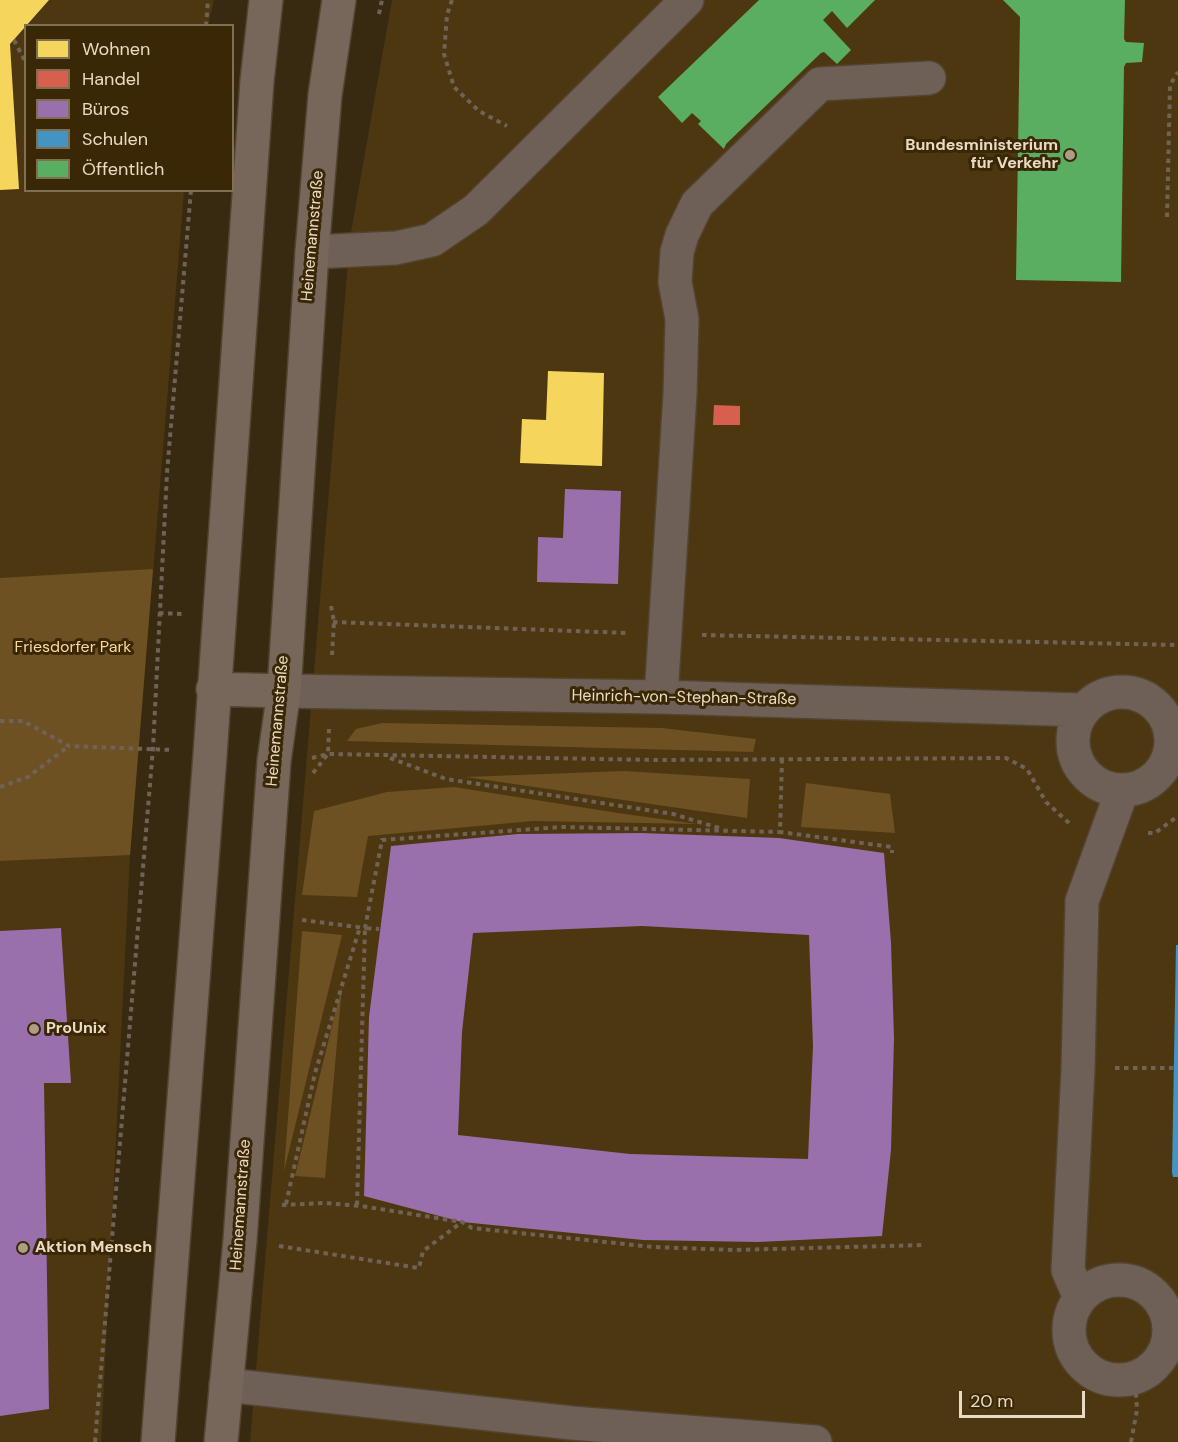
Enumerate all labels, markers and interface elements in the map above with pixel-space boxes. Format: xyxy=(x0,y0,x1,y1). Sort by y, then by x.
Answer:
legend xyxy=(24,24,234,192)
text: Wohnen xyxy=(82,37,150,61)
text: Handel xyxy=(82,67,140,91)
text: Büros xyxy=(82,97,129,121)
text: Schulen xyxy=(82,127,148,151)
place label: Bundesministerium für Verkehr xyxy=(905,136,1058,174)
marker: Bundesministerium für Verkehr xyxy=(1063,148,1077,162)
text: Öffentlich xyxy=(82,157,164,181)
street label: Heinemannstraße xyxy=(298,170,328,302)
park label: Friesdorfer Park xyxy=(15,638,131,658)
street label: Heinemannstraße xyxy=(263,655,293,787)
street label: Heinrich-von-Stephan-Straße xyxy=(571,686,797,710)
place label: ProUnix xyxy=(46,1019,106,1039)
marker: ProUnix xyxy=(27,1022,41,1036)
street label: Heinemannstraße xyxy=(227,1139,255,1271)
place label: Aktion Mensch xyxy=(35,1238,152,1258)
marker: Aktion Mensch xyxy=(16,1241,30,1255)
scale bar xyxy=(962,1379,1088,1417)
text: 20 m xyxy=(970,1389,1013,1413)

